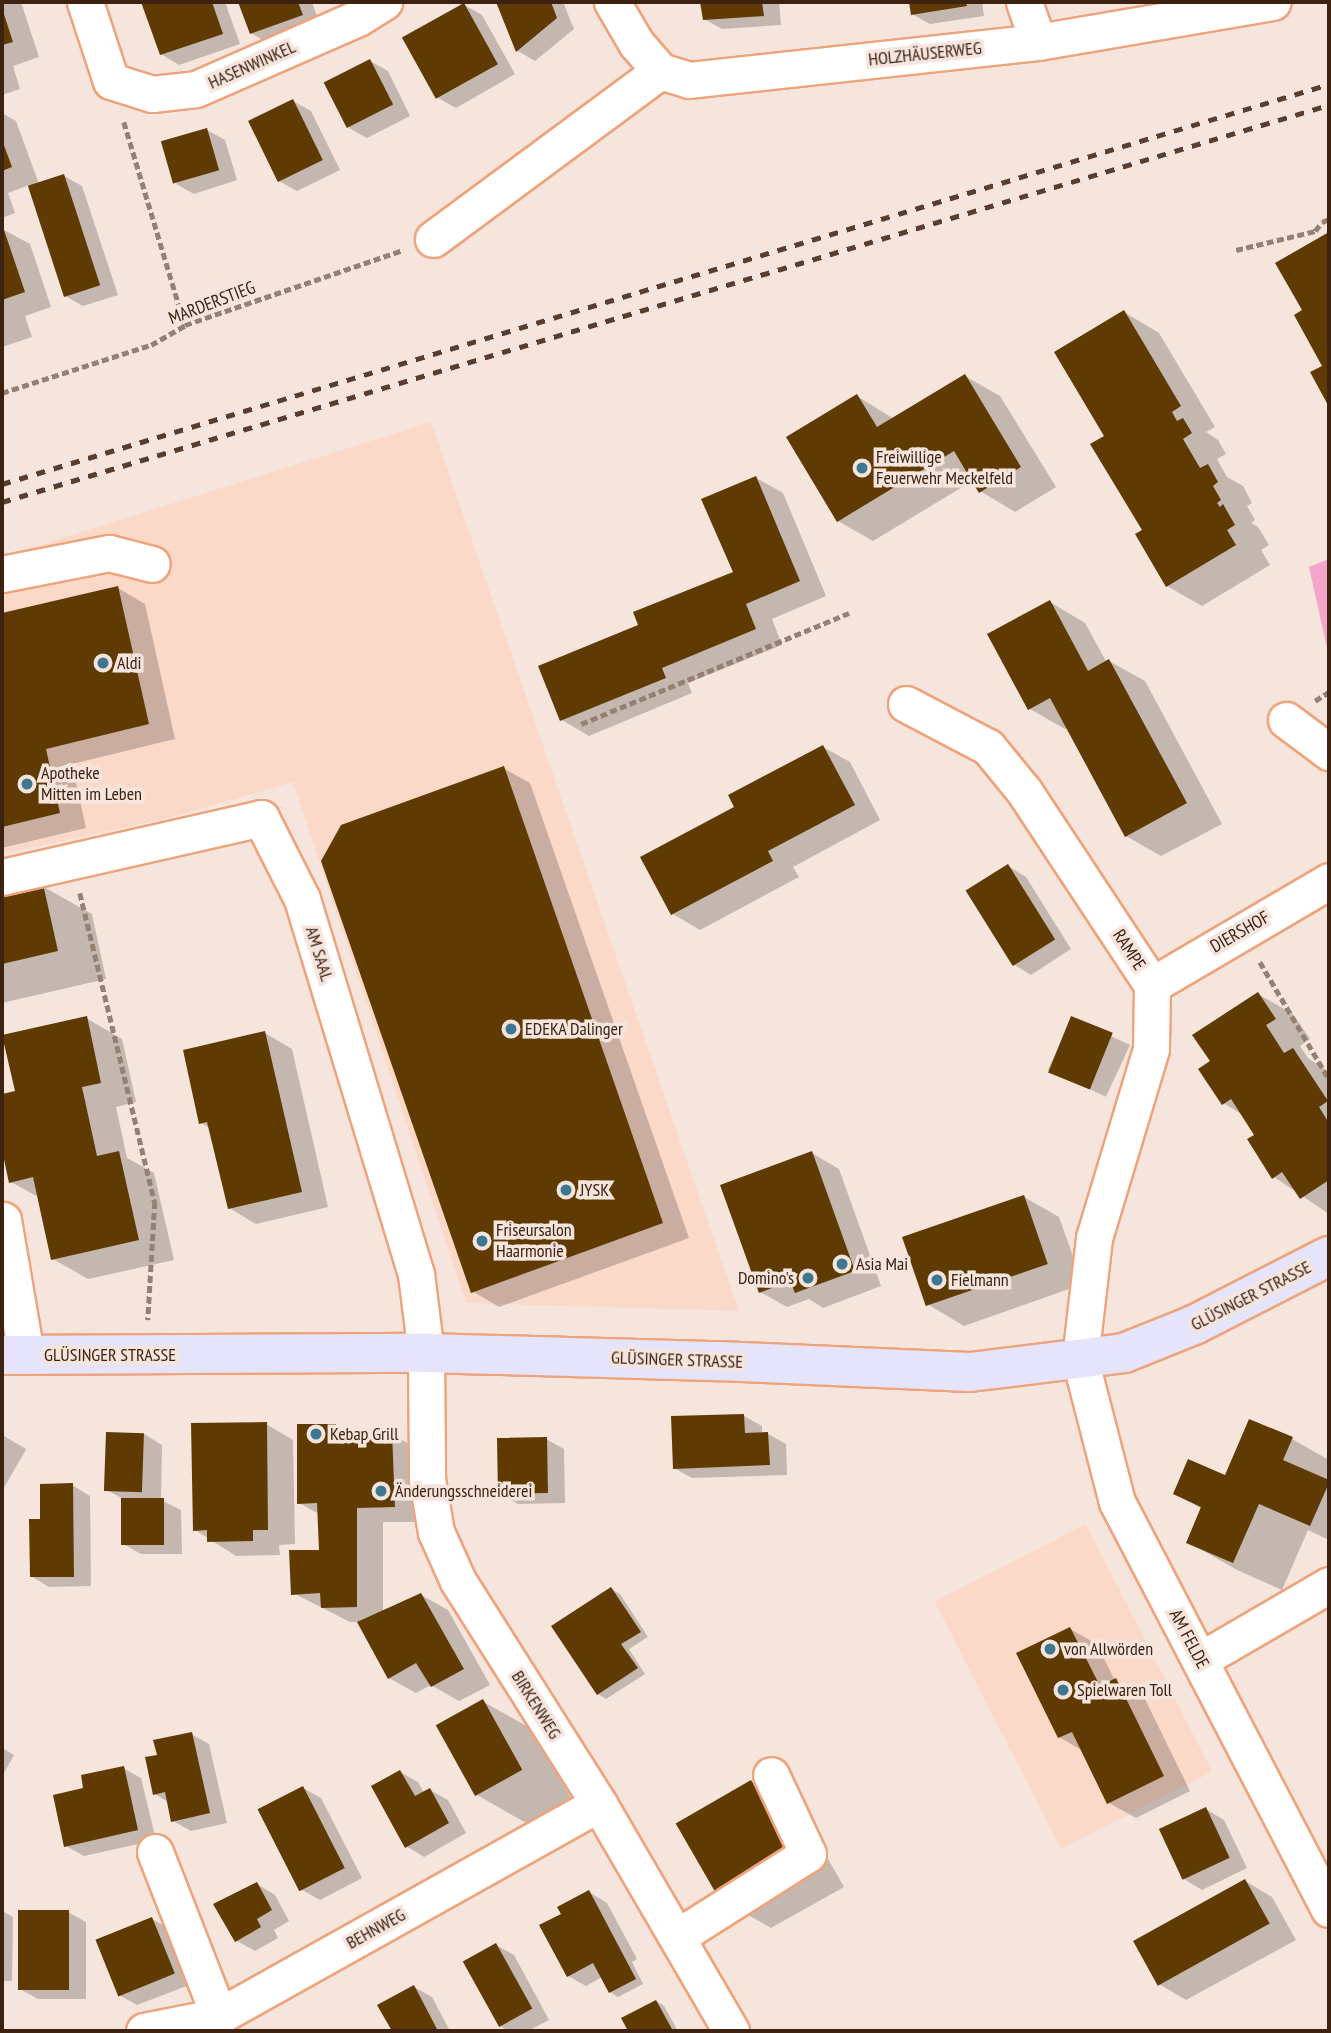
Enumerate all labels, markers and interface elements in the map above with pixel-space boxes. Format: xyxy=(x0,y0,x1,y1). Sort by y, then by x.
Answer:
street label: HASENWINKEL xyxy=(205,36,299,94)
street label: HOLZHÄUSERWEG xyxy=(867,37,983,71)
street label: MARDERSTIEG xyxy=(166,277,258,329)
place label: Freiwillige Feuerwehr Meckelfeld xyxy=(876,447,1013,490)
marker: Freiwillige Feuerwehr Meckelfeld xyxy=(854,460,870,476)
place label: Aldi xyxy=(117,652,141,674)
marker: Aldi xyxy=(95,655,111,671)
place label: Apotheke Mitten im Leben xyxy=(41,763,142,806)
marker: Apotheke Mitten im Leben xyxy=(19,776,35,792)
street label: DIERSHOF xyxy=(1207,906,1273,958)
street label: AM SAAL xyxy=(300,924,338,984)
street label: RAMPE xyxy=(1108,926,1150,974)
place label: EDEKA Dalinger xyxy=(525,1018,623,1040)
marker: EDEKA Dalinger xyxy=(503,1021,519,1037)
place label: JYSK xyxy=(580,1179,609,1201)
marker: JYSK xyxy=(558,1182,574,1198)
place label: Friseursalon Haarmonie xyxy=(496,1220,572,1262)
marker: Friseursalon Haarmonie xyxy=(474,1233,490,1249)
place label: Asia Mai xyxy=(856,1253,908,1275)
marker: Asia Mai xyxy=(834,1256,850,1272)
street label: GLÜSINGER STRASSE xyxy=(1187,1256,1315,1336)
place label: Domino's xyxy=(738,1267,794,1289)
place label: Fielmann xyxy=(951,1269,1009,1291)
marker: Domino's xyxy=(800,1270,816,1286)
marker: Fielmann xyxy=(929,1272,945,1288)
street label: GLÜSINGER STRASSE xyxy=(44,1344,176,1366)
street label: GLÜSINGER STRASSE xyxy=(611,1347,743,1373)
place label: Kebap Grill xyxy=(330,1423,398,1445)
marker: Kebap Grill xyxy=(308,1426,324,1442)
place label: Änderungsschneiderei xyxy=(395,1480,532,1502)
marker: Änderungsschneiderei xyxy=(373,1483,389,1499)
street label: AM FELDE xyxy=(1165,1606,1213,1672)
place label: von Allwörden xyxy=(1064,1638,1154,1660)
marker: von Allwörden xyxy=(1042,1641,1058,1657)
street label: BIRKENWEG xyxy=(507,1667,565,1743)
place label: Spielwaren Toll xyxy=(1077,1679,1172,1701)
marker: Spielwaren Toll xyxy=(1055,1682,1071,1698)
street label: BEHNWEG xyxy=(343,1904,409,1954)

